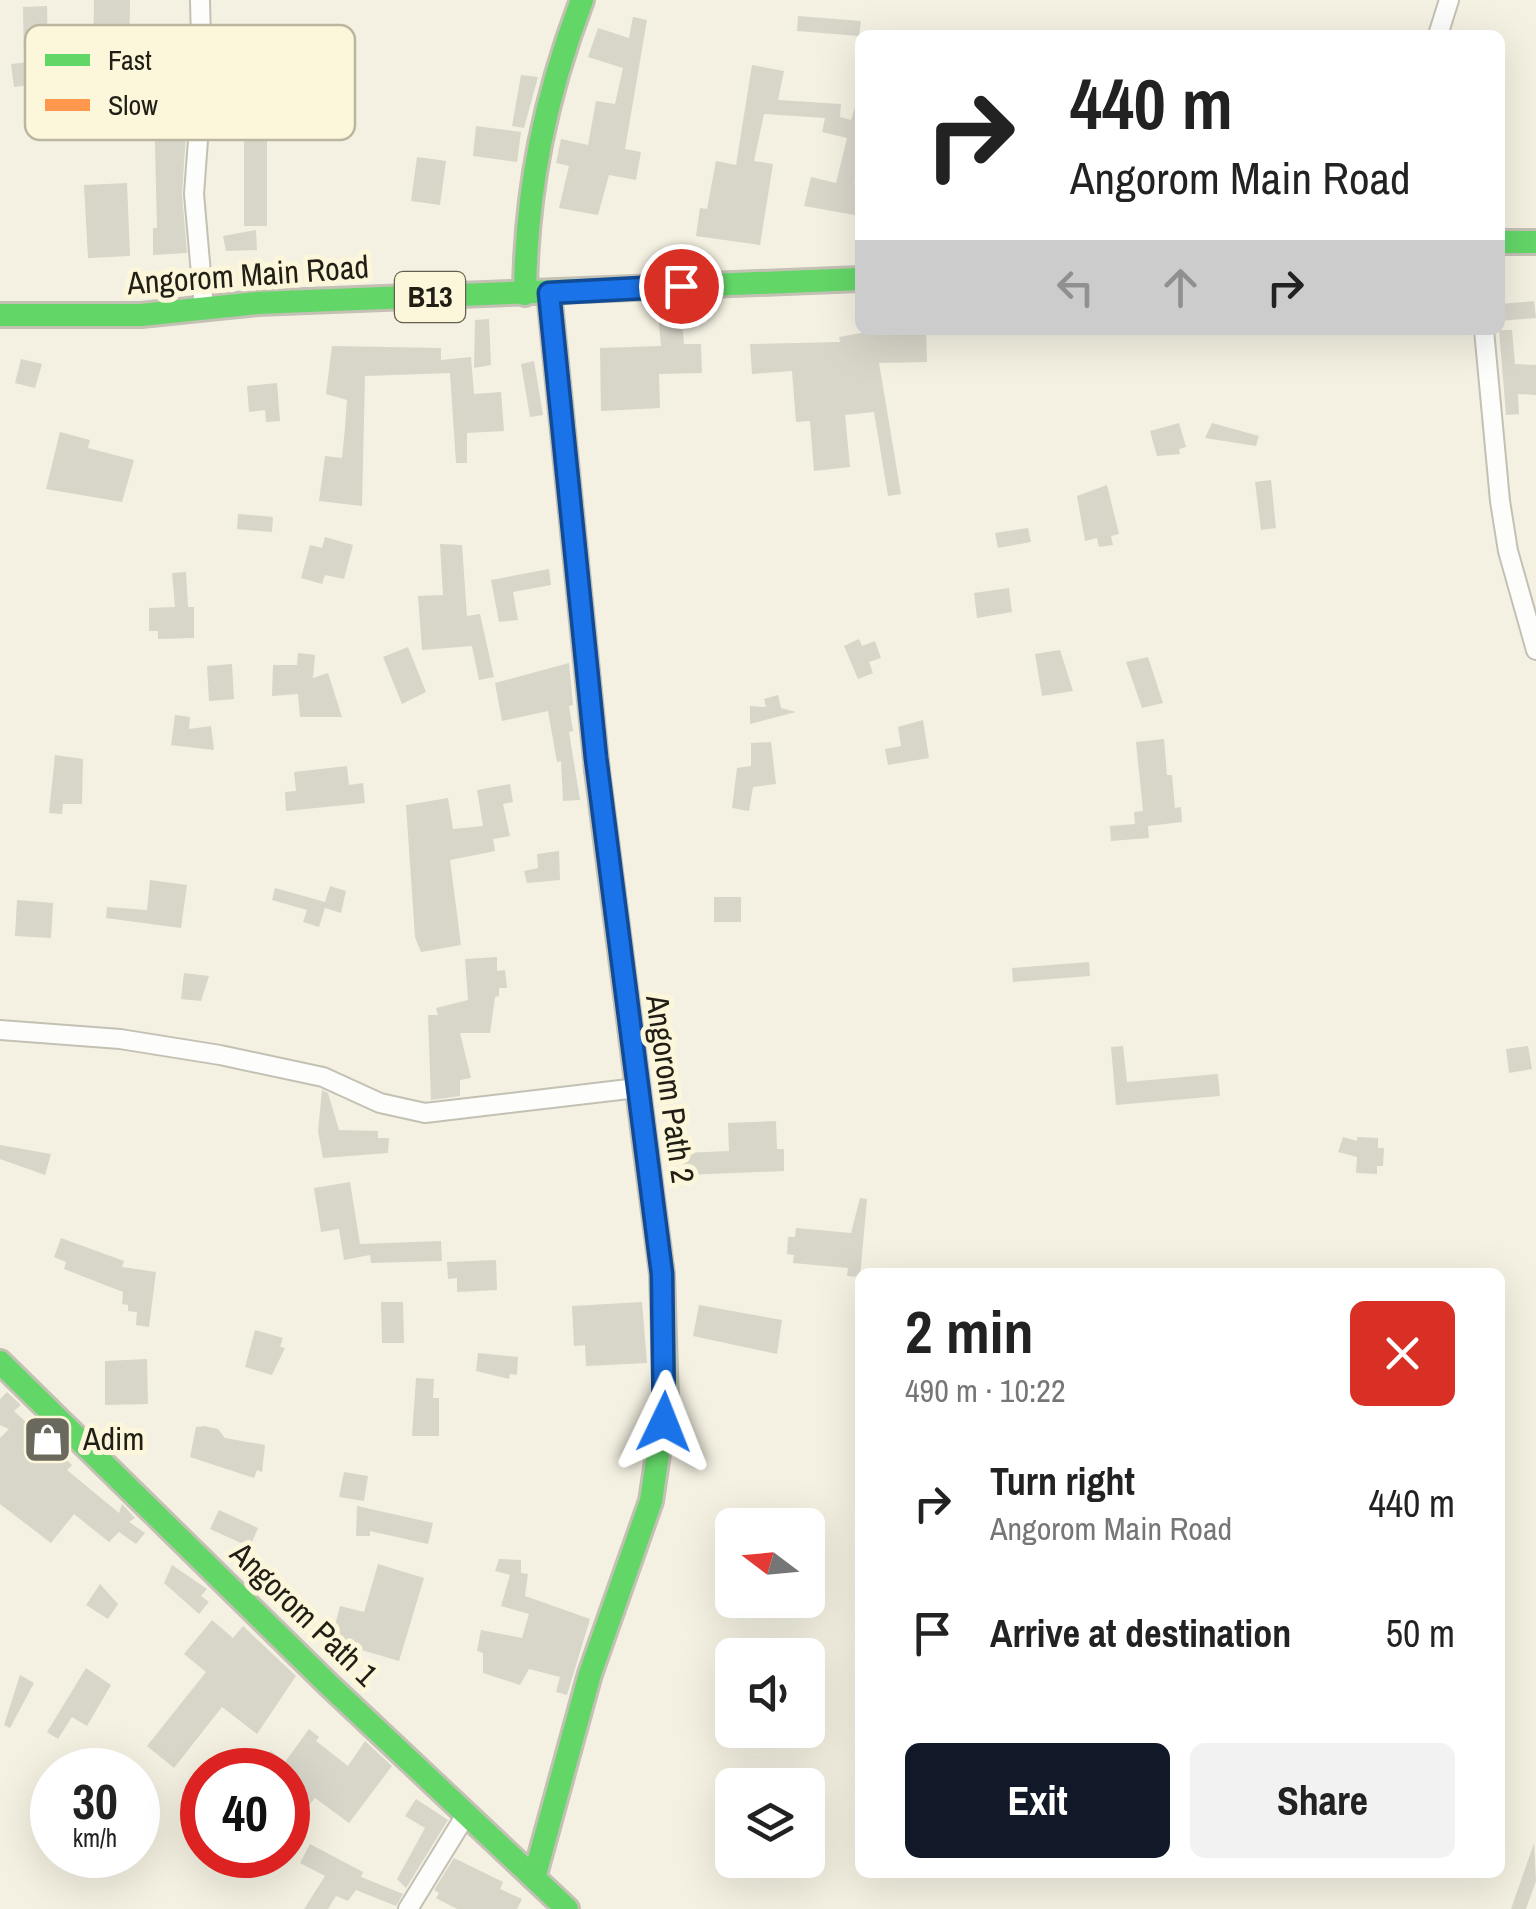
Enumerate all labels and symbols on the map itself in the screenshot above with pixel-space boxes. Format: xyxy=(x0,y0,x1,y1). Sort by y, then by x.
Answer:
legend xyxy=(25,25,355,140)
text: Fast xyxy=(108,41,152,79)
text: Slow xyxy=(108,86,158,124)
pin xyxy=(639,244,724,329)
street label: Angorom Main Road xyxy=(125,245,370,304)
road number: B13 xyxy=(395,272,465,322)
street label: Angorom Path 2 xyxy=(636,991,705,1186)
position arrow xyxy=(612,1370,716,1474)
shop icon: Adim xyxy=(22,1413,74,1465)
place label: Adim xyxy=(82,1417,144,1460)
north arrow xyxy=(715,1508,825,1618)
street label: Angorom Path 1 xyxy=(220,1532,388,1695)
speed limit sign: 40 xyxy=(180,1748,310,1878)

